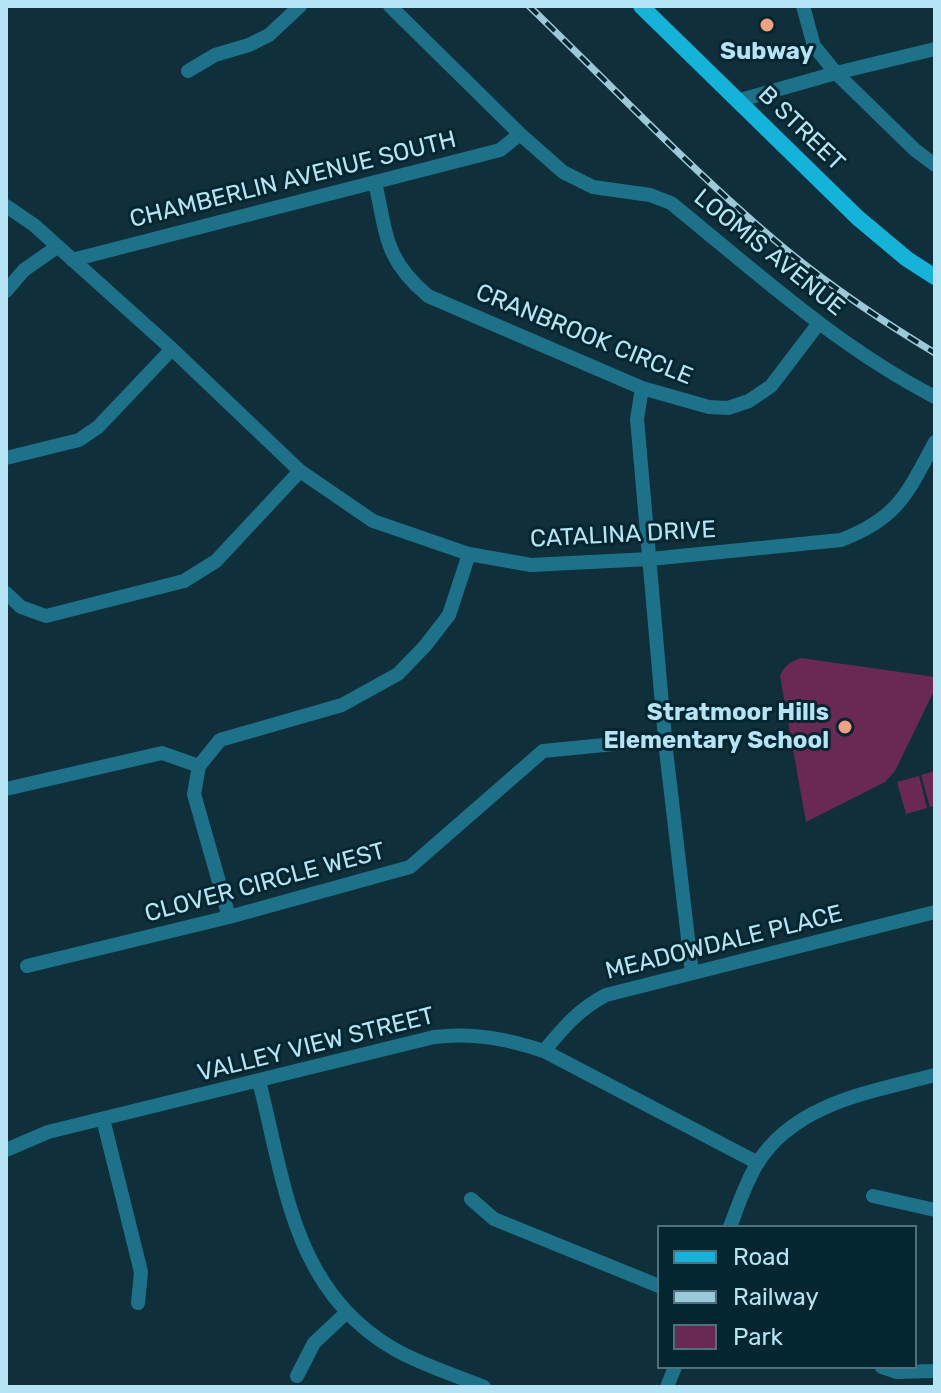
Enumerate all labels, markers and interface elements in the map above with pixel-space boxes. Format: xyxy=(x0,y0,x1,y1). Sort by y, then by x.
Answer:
marker: Subway xyxy=(758,16,776,34)
place label: Subway xyxy=(720,38,814,66)
street label: B STREET xyxy=(752,81,850,177)
street label: CHAMBERLIN AVENUE SOUTH xyxy=(127,125,459,235)
street label: LOOMIS AVENUE xyxy=(688,183,850,323)
street label: CRANBROOK CIRCLE xyxy=(471,278,697,392)
street label: CATALINA DRIVE xyxy=(529,516,717,554)
place label: Stratmoor Hills Elementary School xyxy=(603,699,829,755)
marker: Stratmoor Hills Elementary School xyxy=(836,718,854,736)
street label: CLOVER CIRCLE WEST xyxy=(142,837,388,929)
street label: MEADOWDALE PLACE xyxy=(603,900,845,986)
street label: VALLEY VIEW STREET xyxy=(195,1002,437,1088)
legend xyxy=(657,1225,917,1369)
text: Road xyxy=(733,1243,790,1271)
text: Railway xyxy=(733,1283,819,1311)
text: Park xyxy=(733,1323,783,1351)

